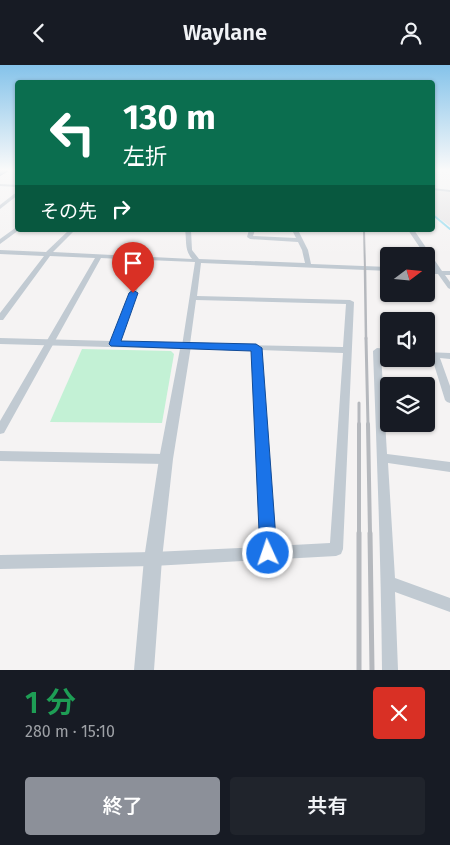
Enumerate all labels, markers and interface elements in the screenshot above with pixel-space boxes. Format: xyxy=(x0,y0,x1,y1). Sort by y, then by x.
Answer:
icon: back xyxy=(25,19,53,47)
text: Waylane xyxy=(183,19,267,46)
icon: person xyxy=(397,19,425,47)
text: 130 m xyxy=(123,96,216,138)
icon: left xyxy=(40,100,105,165)
text: 左折 xyxy=(123,143,167,170)
icon: right xyxy=(107,195,135,223)
text: その先 xyxy=(40,200,97,223)
pin xyxy=(112,242,154,293)
north arrow xyxy=(380,247,435,303)
map controls xyxy=(380,247,435,432)
icon: arrive xyxy=(119,249,147,277)
button: sound xyxy=(380,312,435,367)
button: layers xyxy=(380,377,435,432)
position arrow xyxy=(241,526,293,578)
text: 1 分 xyxy=(25,685,76,721)
button: close xyxy=(373,687,425,739)
text: 280 m · 15:10 xyxy=(25,722,115,741)
button: 終了 xyxy=(25,777,220,835)
button: 共有 xyxy=(230,777,425,835)

